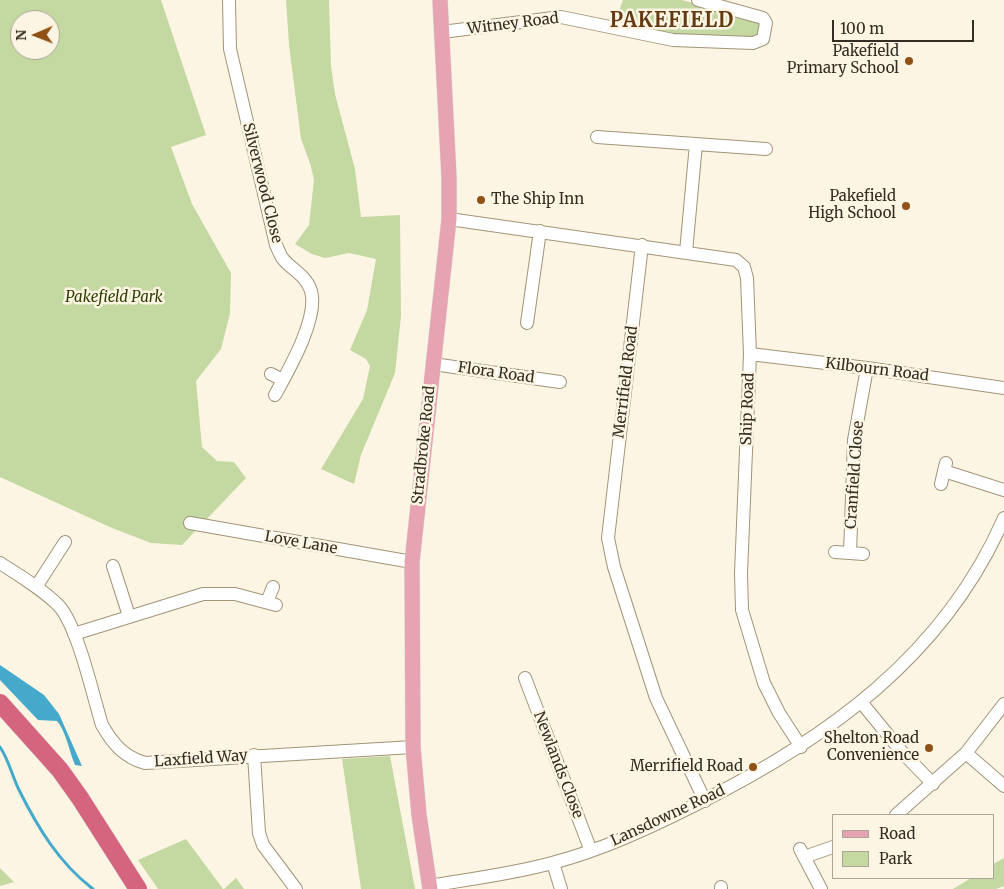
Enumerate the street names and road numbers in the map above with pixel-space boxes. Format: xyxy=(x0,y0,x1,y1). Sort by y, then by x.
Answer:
street label: Witney Road xyxy=(466,9,560,39)
street label: Silverwood Close xyxy=(238,121,286,245)
street label: Merrifield Road xyxy=(610,325,642,439)
street label: Kilbourn Road xyxy=(824,355,930,385)
street label: Flora Road xyxy=(457,359,535,387)
street label: Ship Road xyxy=(738,372,758,446)
street label: Stradbroke Road xyxy=(409,385,439,505)
street label: Cranfield Close xyxy=(842,420,868,530)
street label: Love Lane xyxy=(263,528,339,558)
street label: Newlands Close xyxy=(529,709,587,821)
street label: Laxfield Way xyxy=(154,747,248,771)
street label: Lansdowne Road xyxy=(608,782,728,850)

